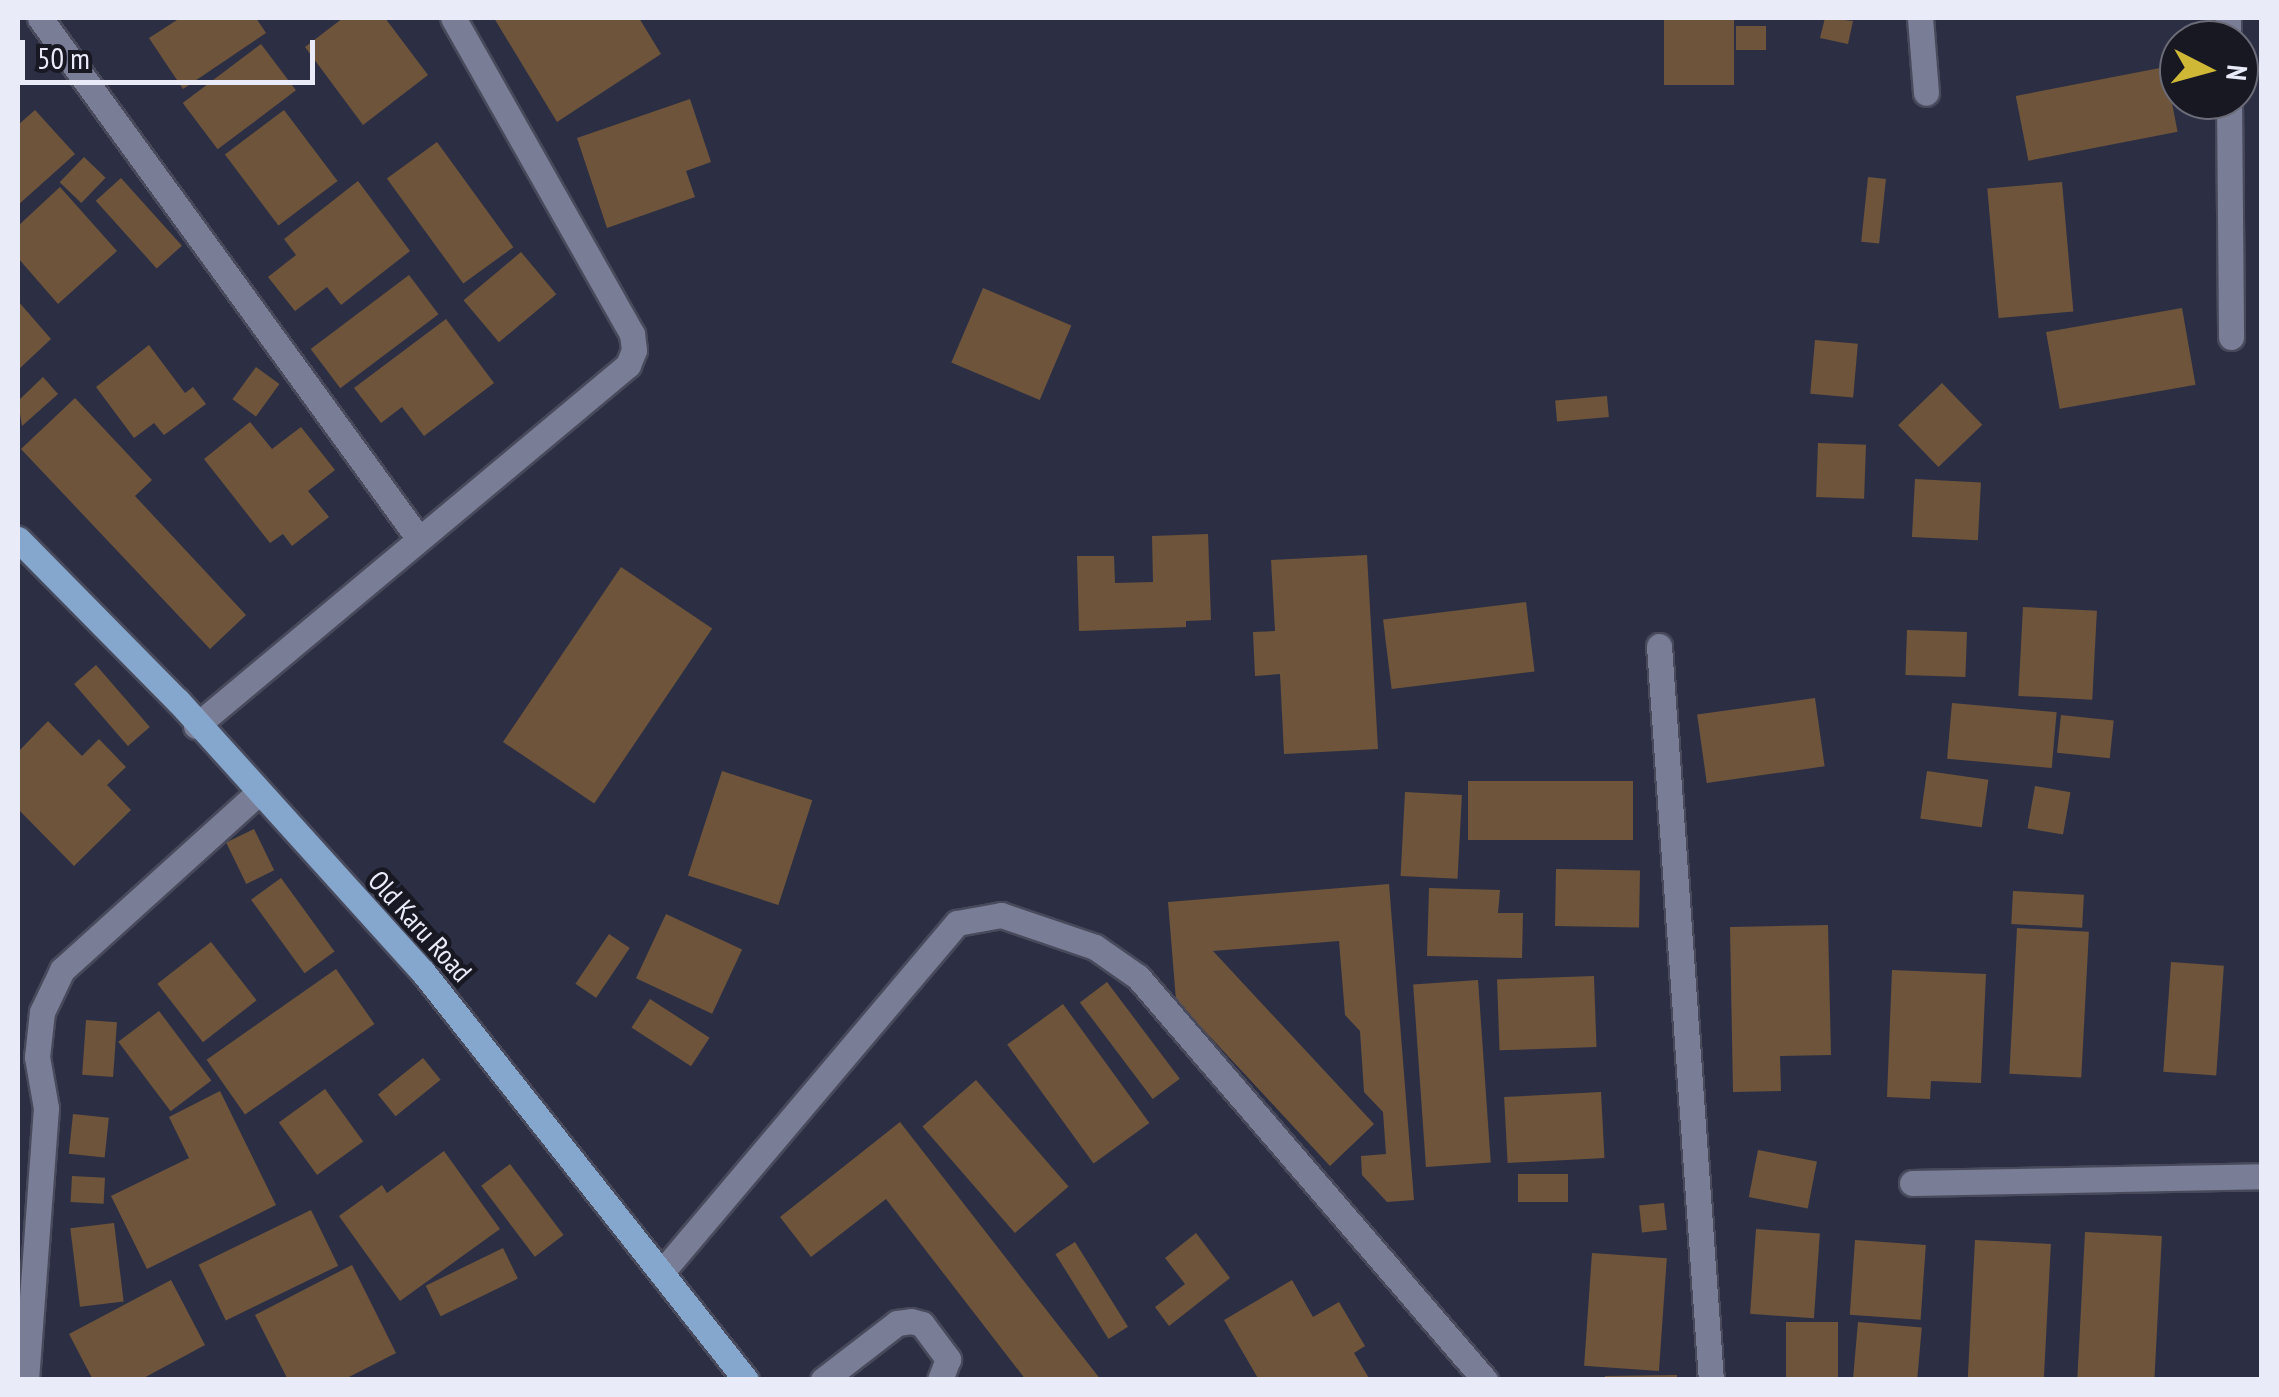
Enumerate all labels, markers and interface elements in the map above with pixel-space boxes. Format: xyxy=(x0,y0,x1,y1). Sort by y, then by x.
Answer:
scale bar xyxy=(25,20,320,82)
north arrow xyxy=(2159,20,2259,120)
text: 50 m xyxy=(37,38,90,77)
text: N xyxy=(2218,64,2257,82)
street label: Old Karu Road xyxy=(361,864,479,988)

